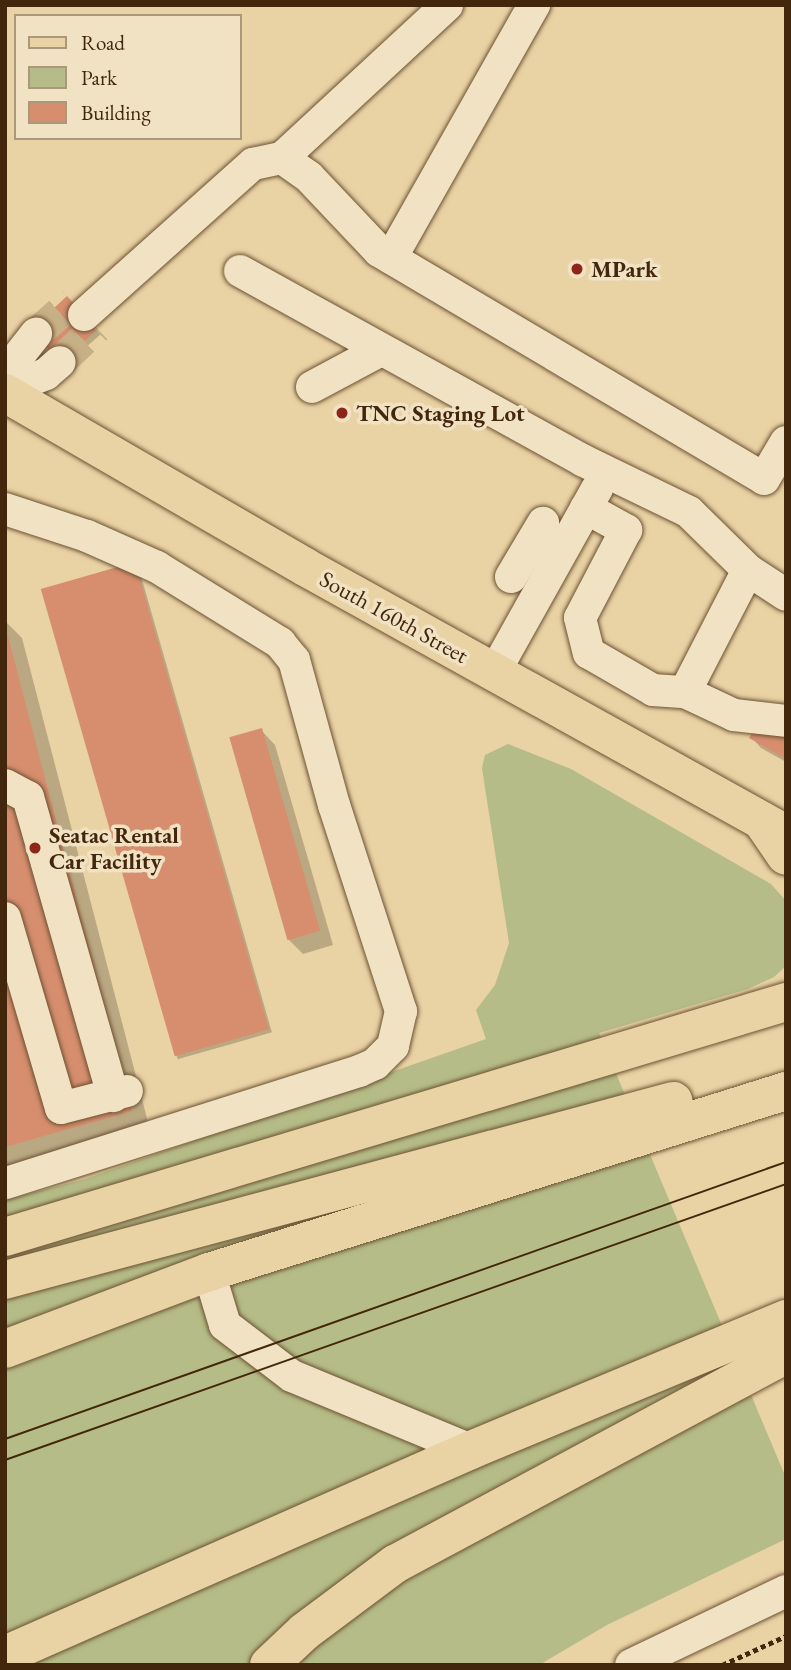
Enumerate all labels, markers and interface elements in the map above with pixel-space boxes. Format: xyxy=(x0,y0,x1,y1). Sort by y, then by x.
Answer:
legend xyxy=(14,14,242,140)
text: Road xyxy=(81,29,125,56)
text: Park xyxy=(81,64,117,91)
text: Building xyxy=(81,99,151,126)
place label: MPark xyxy=(591,255,658,283)
marker: MPark xyxy=(569,261,585,277)
place label: TNC Staging Lot xyxy=(356,399,525,427)
marker: TNC Staging Lot xyxy=(334,405,350,421)
street label: South 160th Street xyxy=(315,565,473,669)
place label: Seatac Rental Car Facility xyxy=(49,821,179,875)
marker: Seatac Rental Car Facility xyxy=(27,840,43,856)

